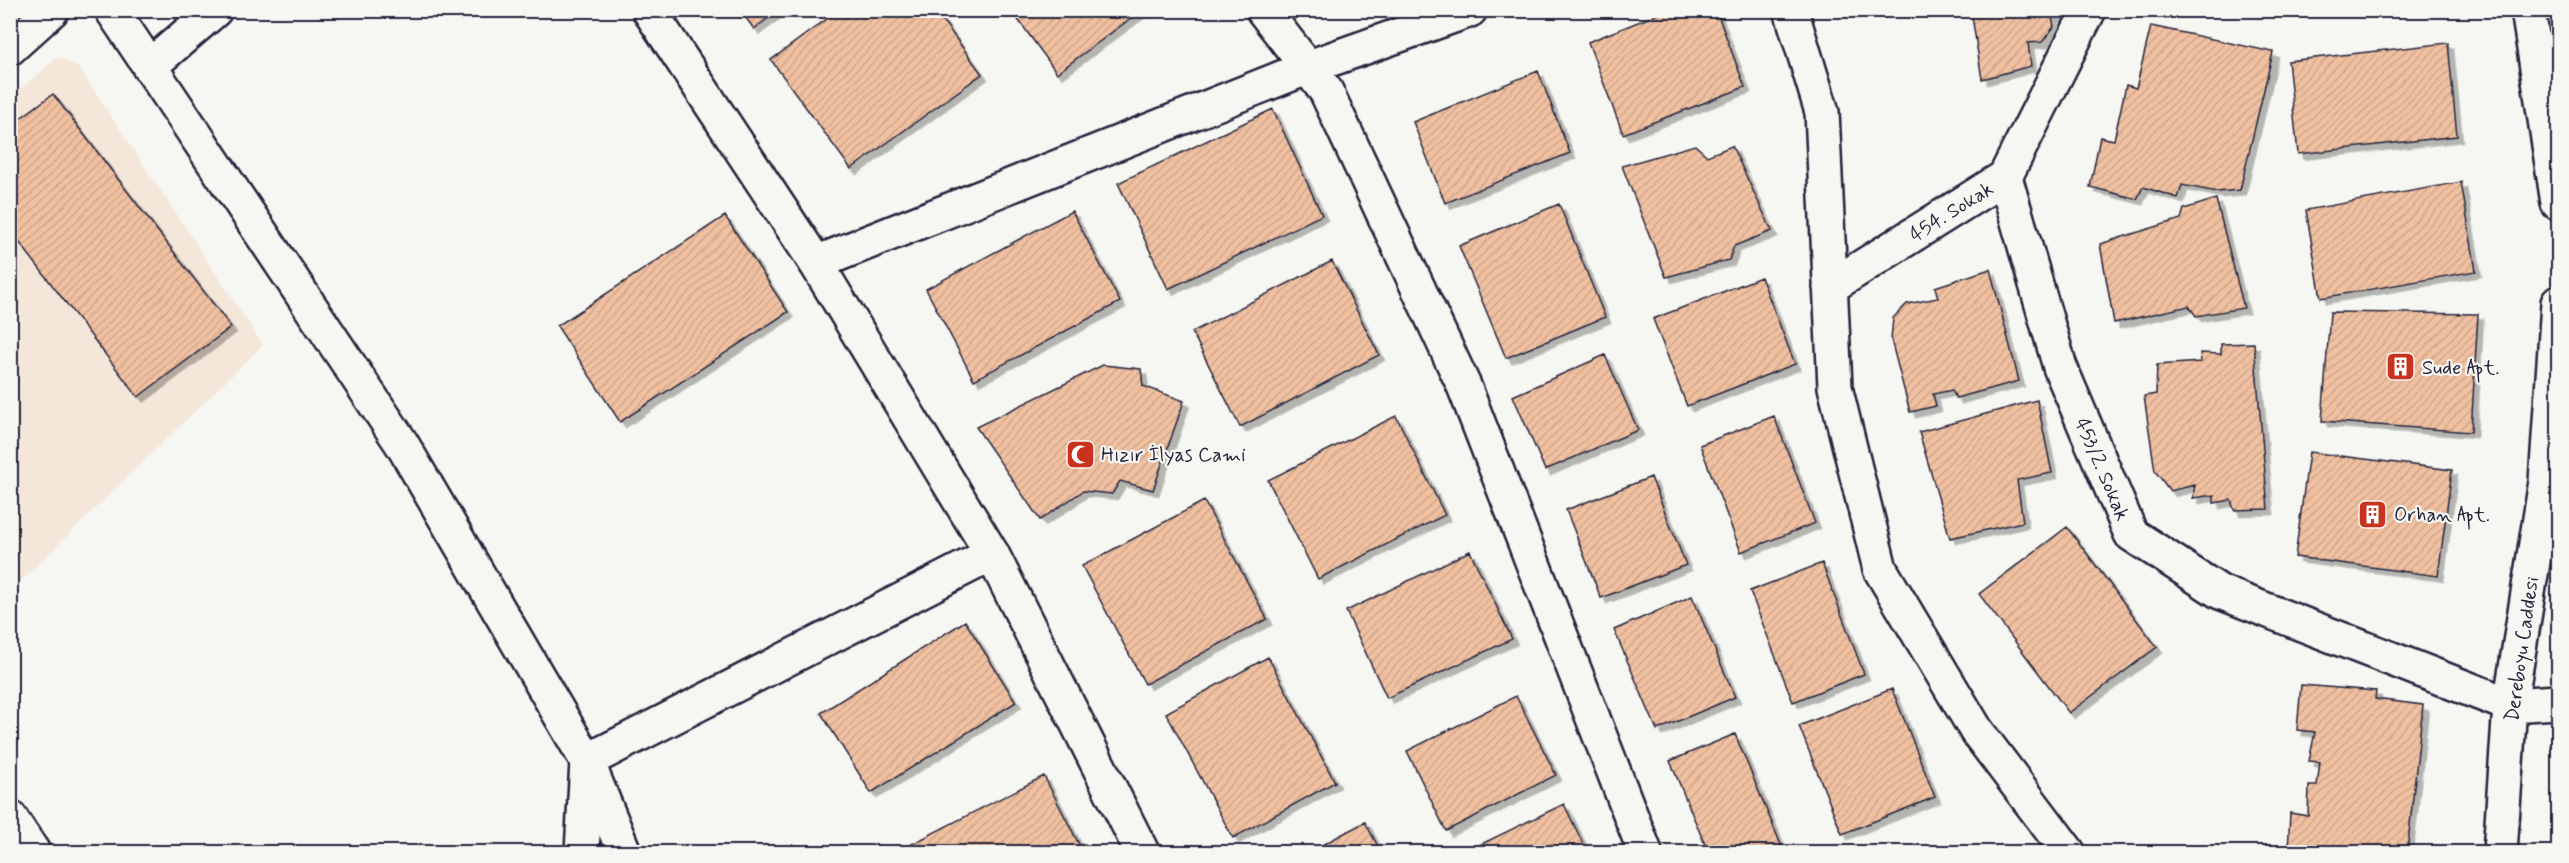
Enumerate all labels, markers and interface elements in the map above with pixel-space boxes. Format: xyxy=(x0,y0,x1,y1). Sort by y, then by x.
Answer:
street label: 454. Sokak xyxy=(1905,176,1999,249)
building icon: Sude Apt. xyxy=(2385,351,2417,383)
place label: Sude Apt. xyxy=(2422,355,2499,383)
street label: 453/2. Sokak xyxy=(2068,414,2135,525)
mosque icon: Hızır İlyas Cami xyxy=(1064,438,1096,470)
place label: Hızır İlyas Cami xyxy=(1101,442,1246,469)
building icon: Orhan Apt. xyxy=(2357,498,2389,530)
place label: Orhan Apt. xyxy=(2394,502,2490,530)
street label: Dereboyu Caddesi xyxy=(2499,575,2546,723)

